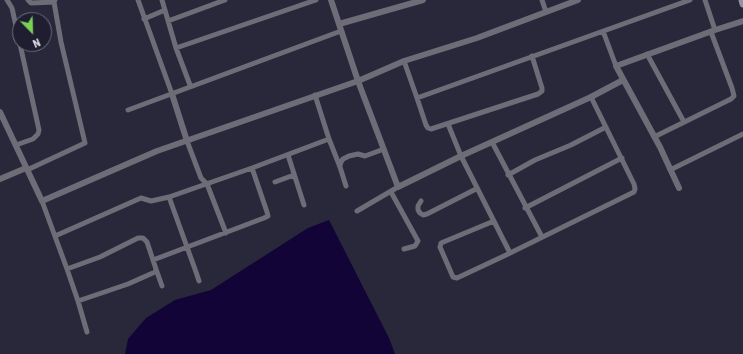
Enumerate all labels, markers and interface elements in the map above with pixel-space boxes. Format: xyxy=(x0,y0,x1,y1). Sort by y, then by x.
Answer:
north arrow xyxy=(12,12,52,52)
text: N xyxy=(31,35,42,50)

